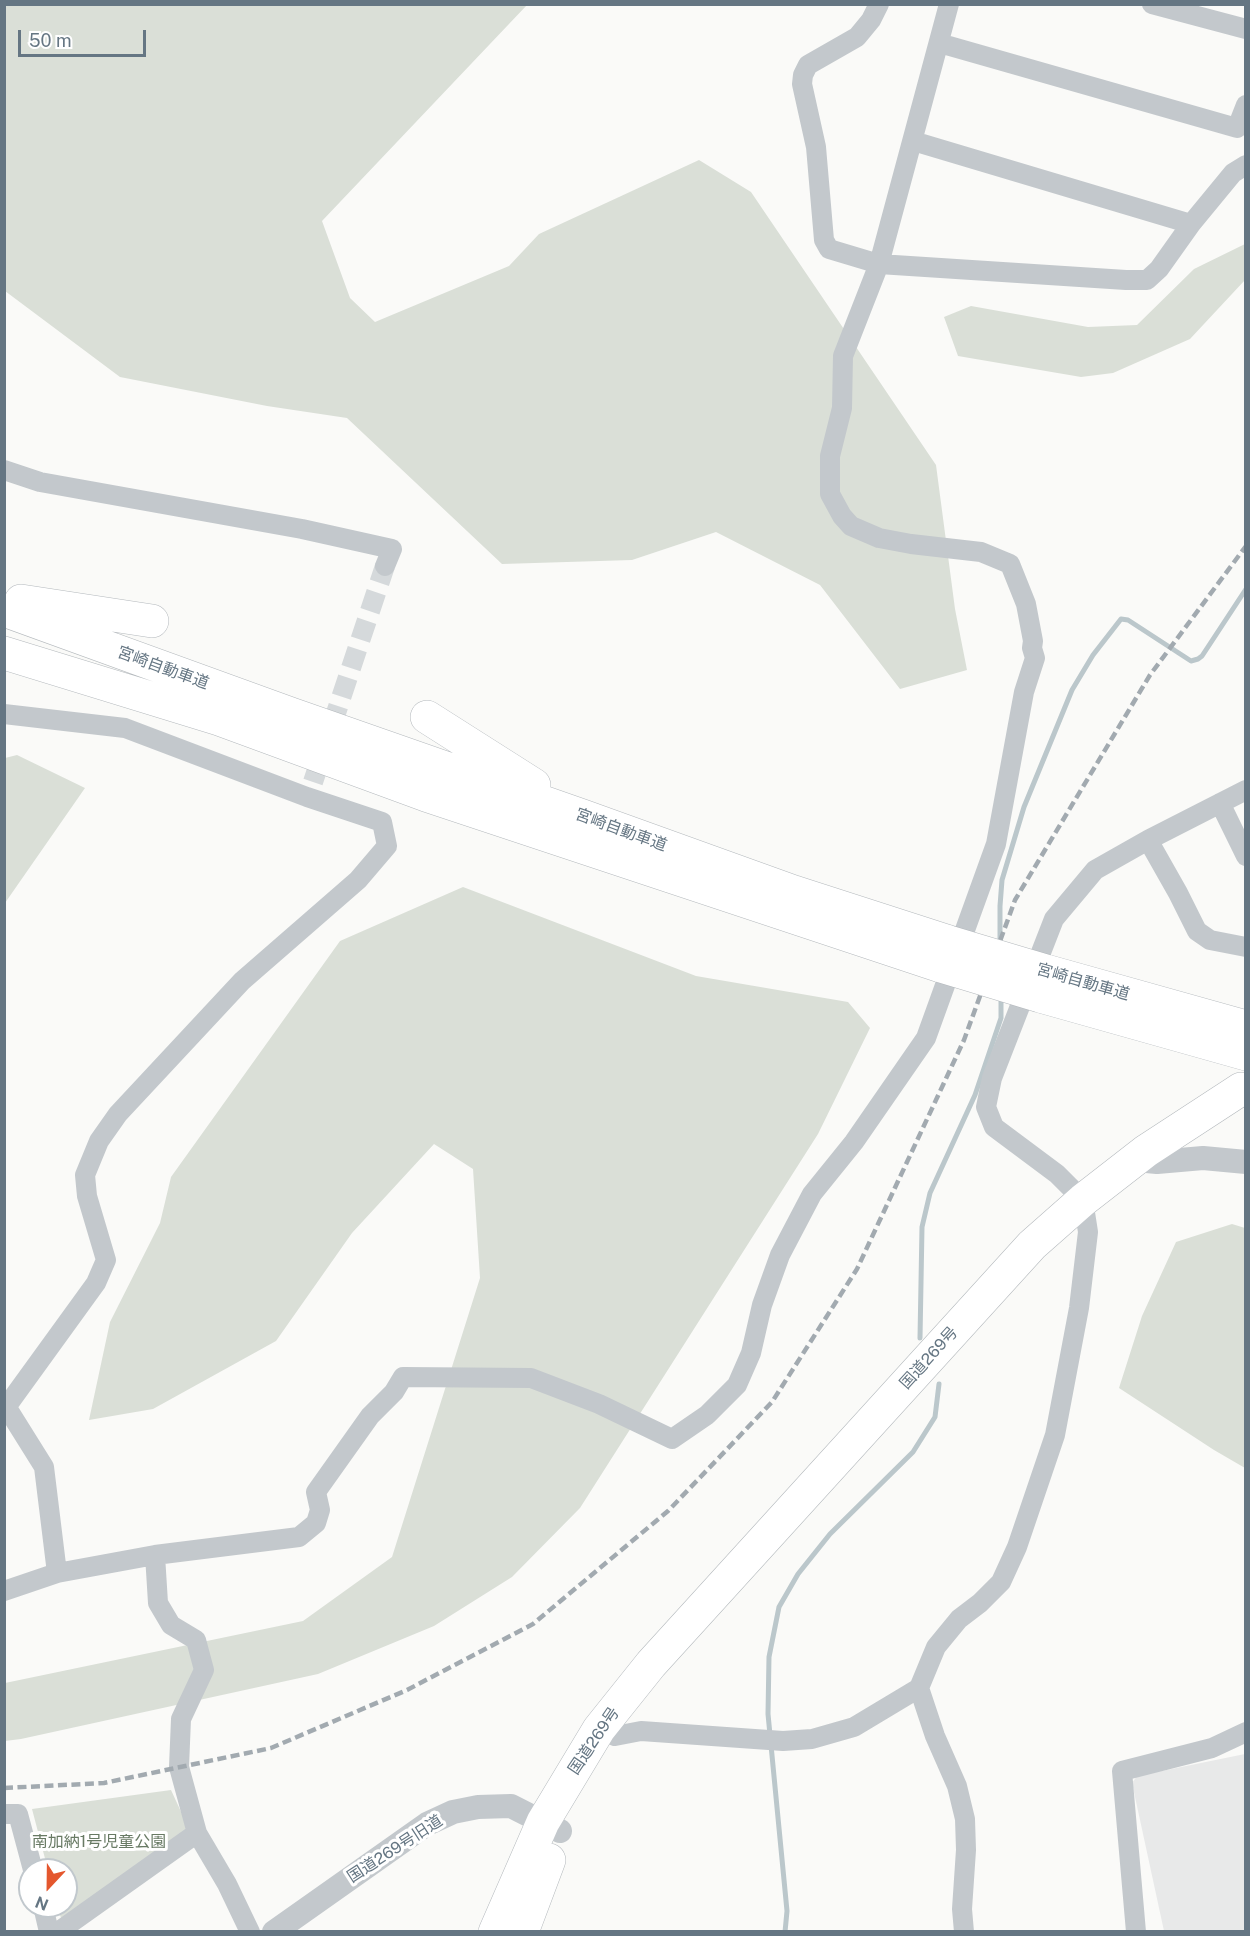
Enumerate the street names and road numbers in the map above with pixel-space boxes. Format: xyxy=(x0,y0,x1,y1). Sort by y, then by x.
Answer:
street label: 宮崎自動車道 xyxy=(115,643,211,693)
street label: 宮崎自動車道 xyxy=(573,805,669,855)
street label: 宮崎自動車道 xyxy=(1034,960,1132,1004)
street label: 国道269号 xyxy=(896,1323,962,1393)
street label: 国道269号 xyxy=(564,1704,624,1778)
street label: 国道269号旧道 xyxy=(344,1811,446,1887)

